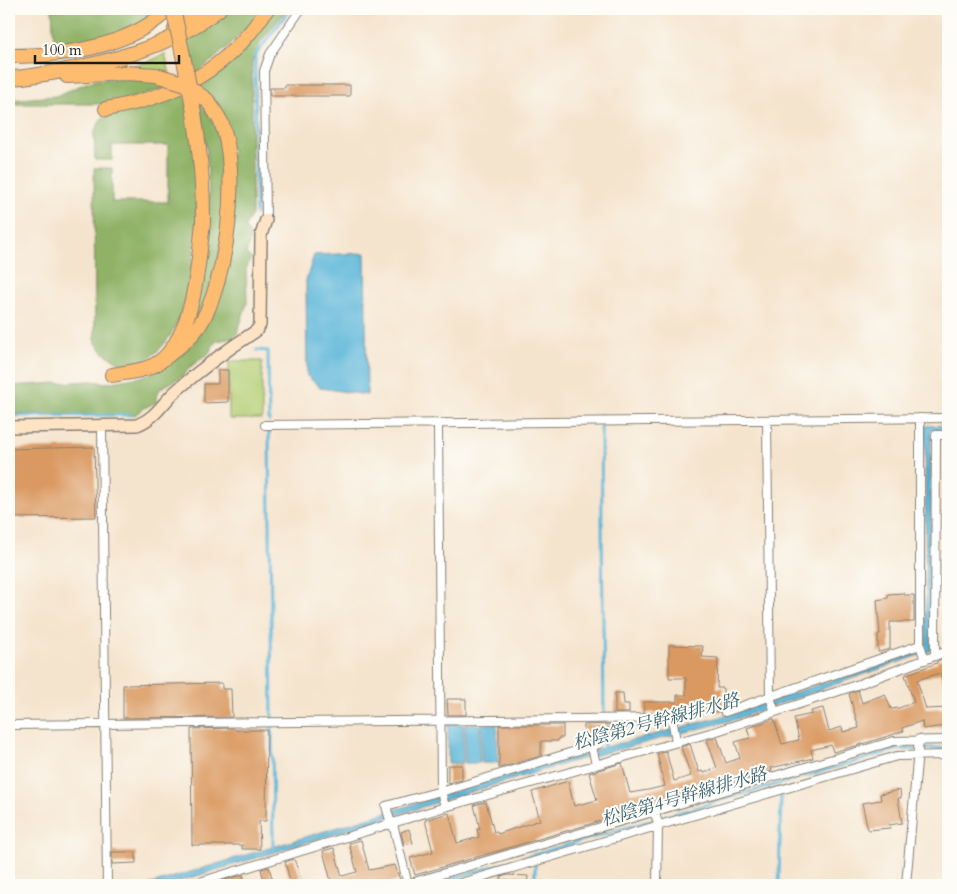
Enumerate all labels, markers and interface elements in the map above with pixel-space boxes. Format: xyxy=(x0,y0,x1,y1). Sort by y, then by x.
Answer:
scale bar xyxy=(35,32,179,64)
text: 100 m xyxy=(42,40,82,60)
water label: 松陰第2号幹線排水路 xyxy=(570,687,744,756)
water label: 松陰第4号幹線排水路 xyxy=(598,761,772,833)

